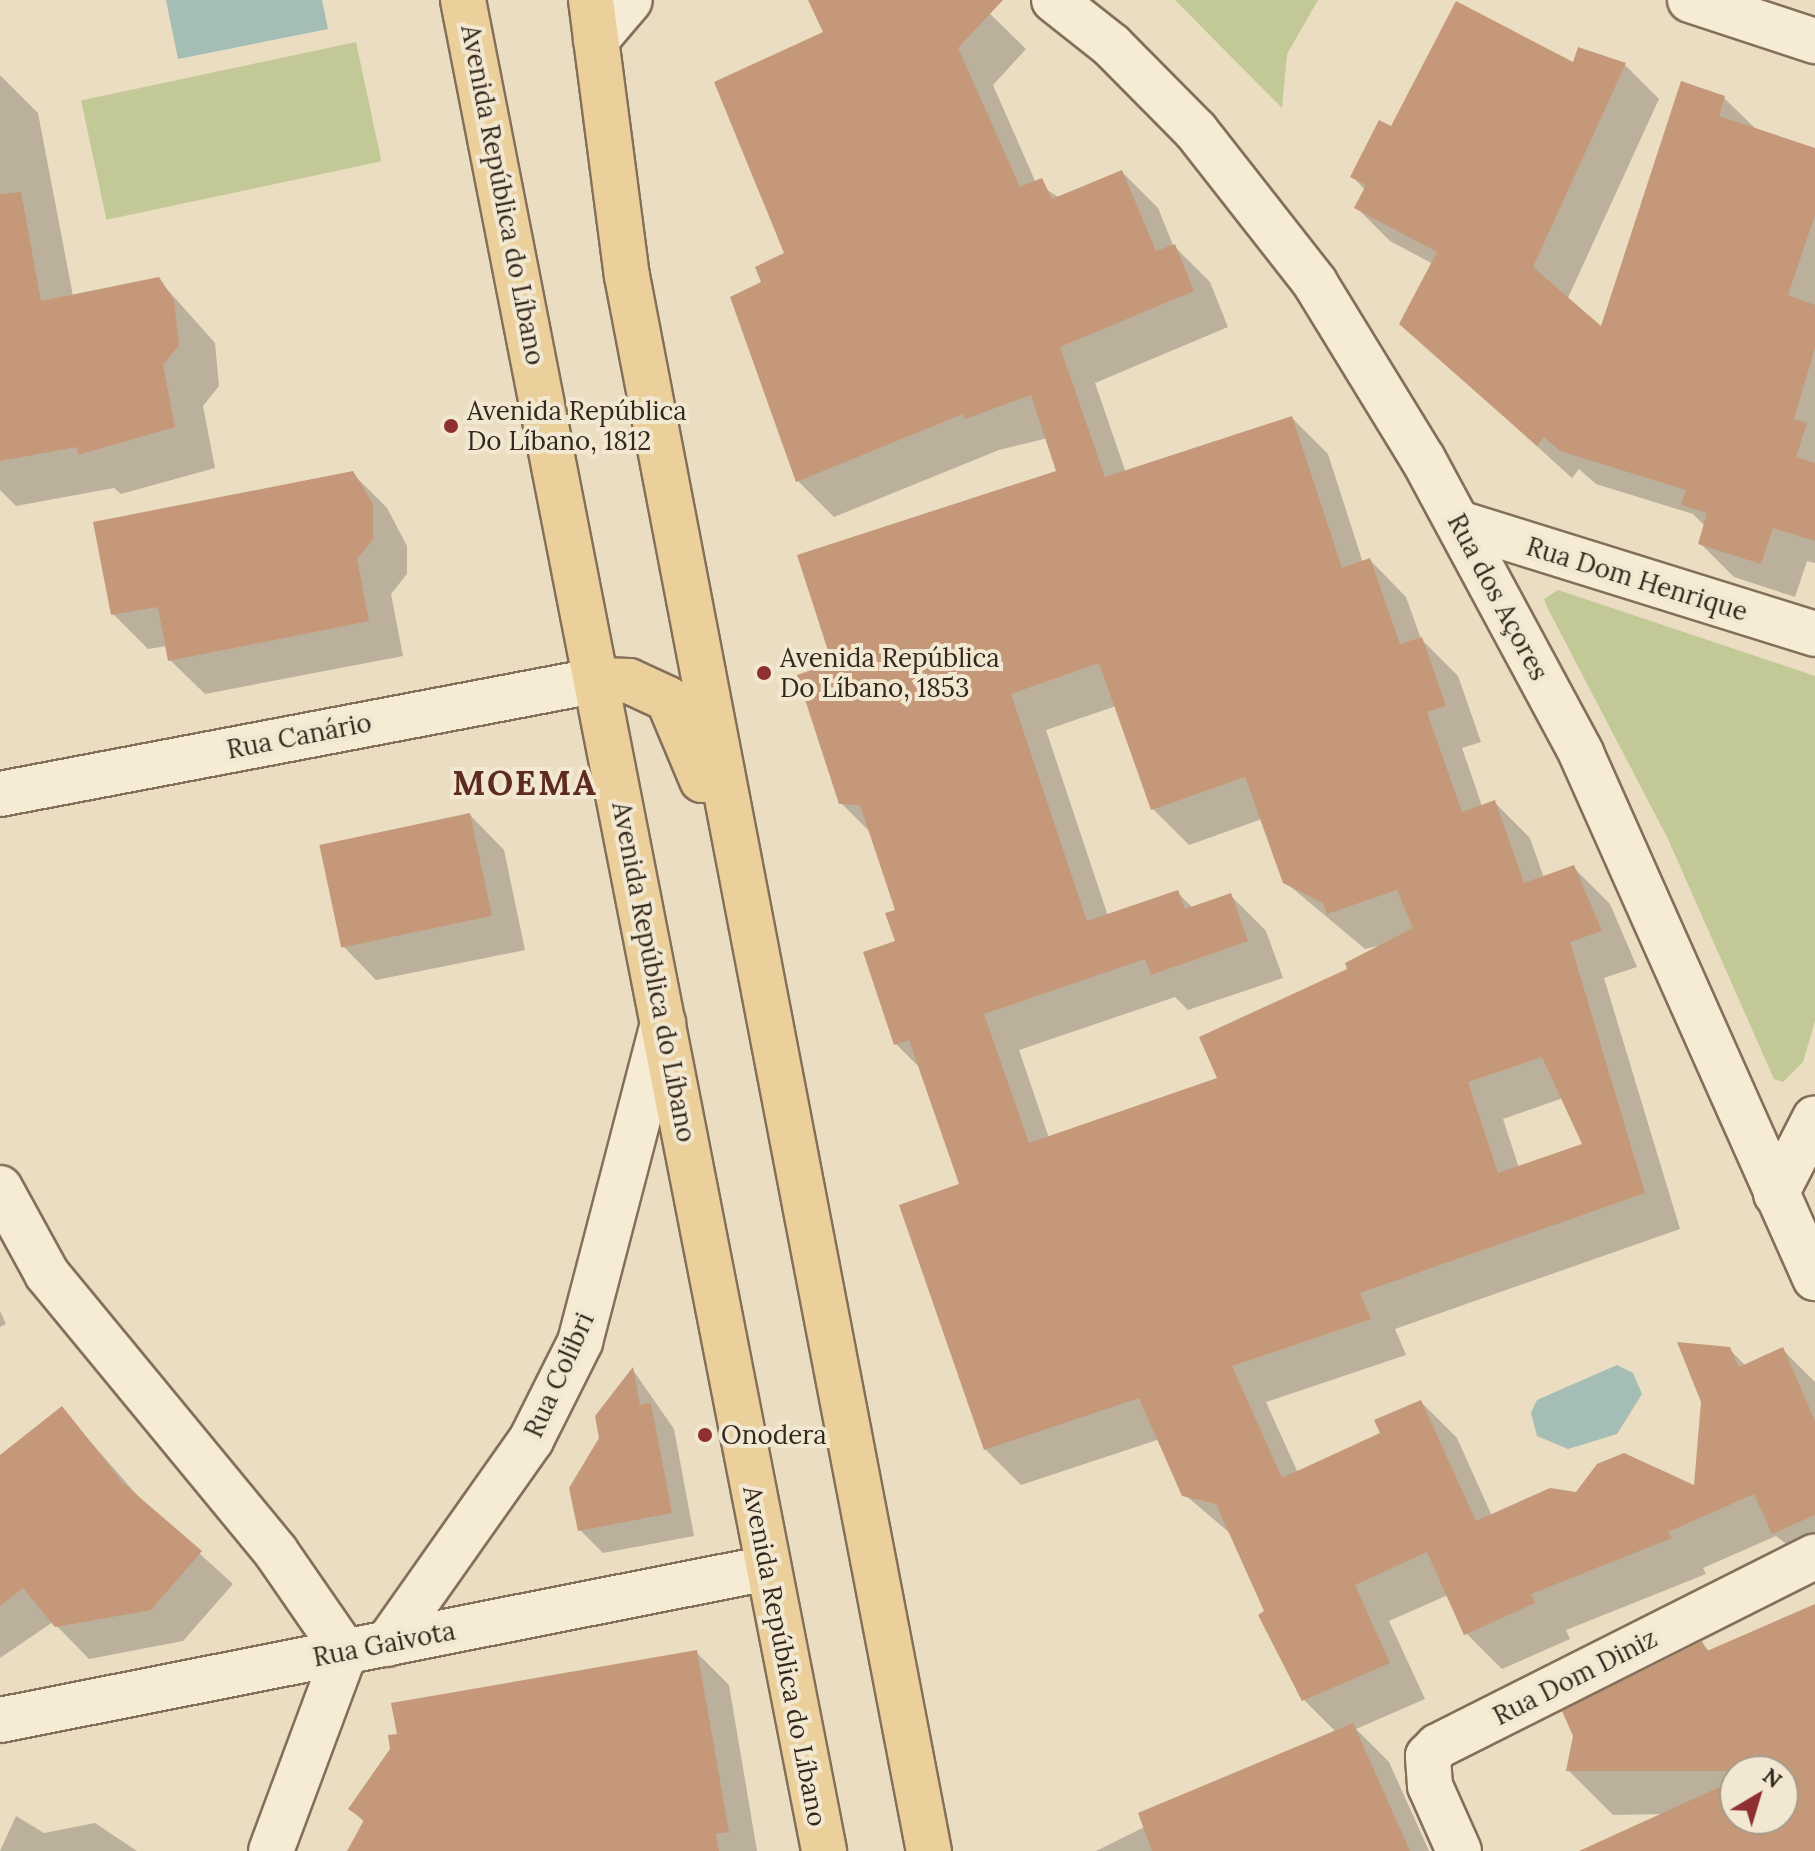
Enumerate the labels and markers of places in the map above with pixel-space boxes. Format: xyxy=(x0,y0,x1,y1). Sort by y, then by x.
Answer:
place label: Avenida República Do Líbano, 1812 xyxy=(467,395,687,456)
marker: Avenida República Do Líbano, 1812 xyxy=(442,417,460,435)
place label: Avenida República Do Líbano, 1853 xyxy=(780,642,1000,704)
marker: Avenida República Do Líbano, 1853 xyxy=(755,664,773,682)
place label: Onodera xyxy=(721,1419,827,1451)
marker: Onodera xyxy=(696,1426,714,1444)

